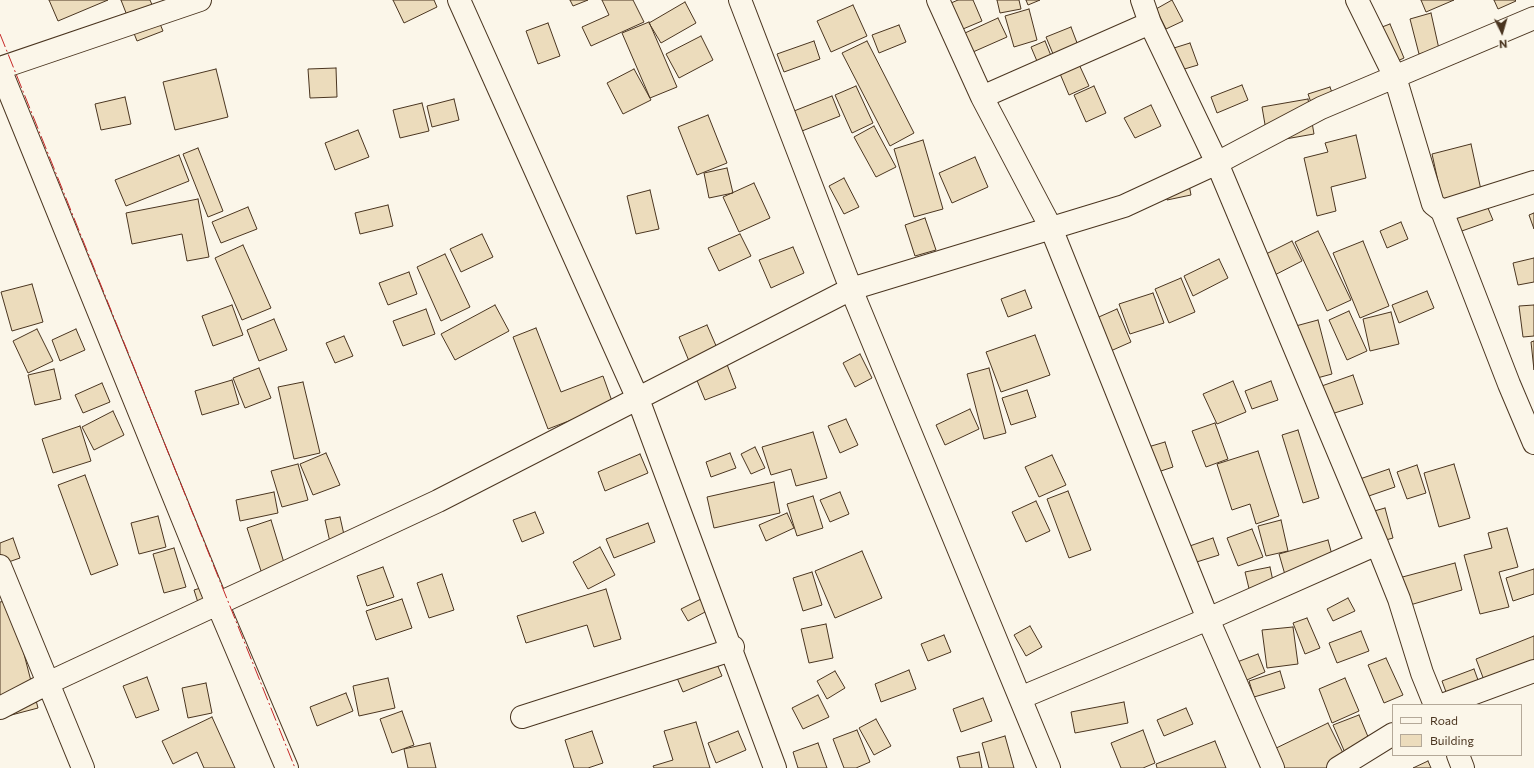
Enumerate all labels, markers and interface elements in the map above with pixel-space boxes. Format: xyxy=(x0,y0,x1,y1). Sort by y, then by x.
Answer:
north arrow xyxy=(1482,12,1522,52)
text: N xyxy=(1498,38,1508,51)
legend xyxy=(1392,704,1522,756)
text: Road xyxy=(1430,713,1458,727)
text: Building xyxy=(1430,733,1474,747)

